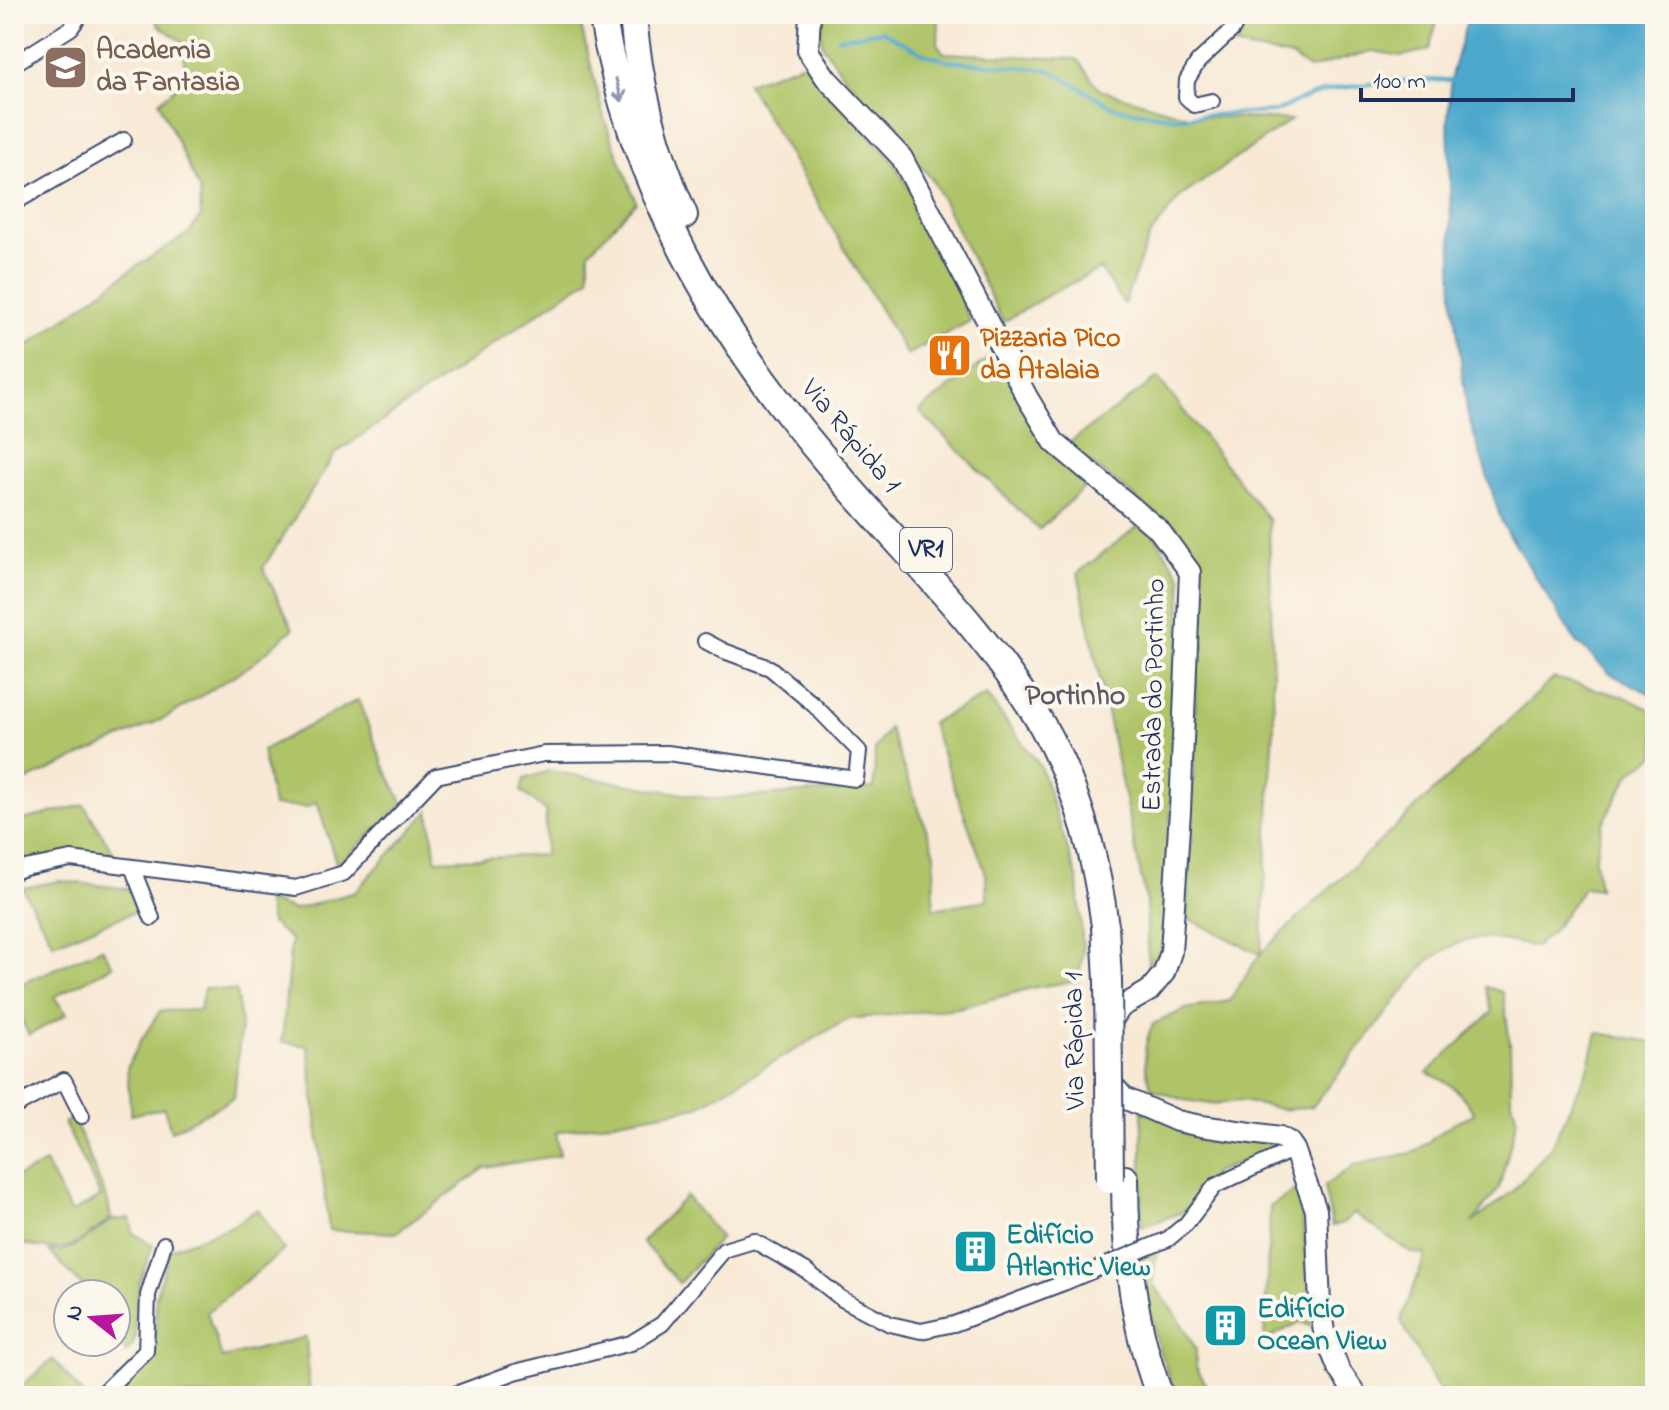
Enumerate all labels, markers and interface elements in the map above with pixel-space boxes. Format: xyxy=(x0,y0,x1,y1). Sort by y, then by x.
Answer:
place label: Academia da Fantasia xyxy=(96,31,240,104)
school or university icon: Academia da Fantasia xyxy=(41,43,89,91)
scale bar xyxy=(1361,52,1573,102)
text: 100 m xyxy=(1373,65,1426,100)
one-way arrow xyxy=(612,77,627,103)
place label: Pizzaria Pico da Atalaia xyxy=(980,319,1121,392)
restaurant icon: Pizzaria Pico da Atalaia xyxy=(925,331,973,379)
street label: Via Rápida 1 xyxy=(789,370,910,503)
road number: VR1 xyxy=(900,528,952,572)
street label: Estrada do Portinho xyxy=(1132,578,1178,812)
district label: Portinho xyxy=(1025,675,1125,719)
street label: Via Rápida 1 xyxy=(1054,971,1098,1112)
place label: Edifício Atlantic View xyxy=(1006,1216,1151,1289)
building icon: Edifício Atlantic View xyxy=(951,1228,999,1276)
north arrow xyxy=(52,1278,132,1358)
place label: Edifício Ocean View xyxy=(1257,1290,1387,1363)
text: N xyxy=(58,1301,93,1325)
building icon: Edifício Ocean View xyxy=(1202,1302,1250,1350)

